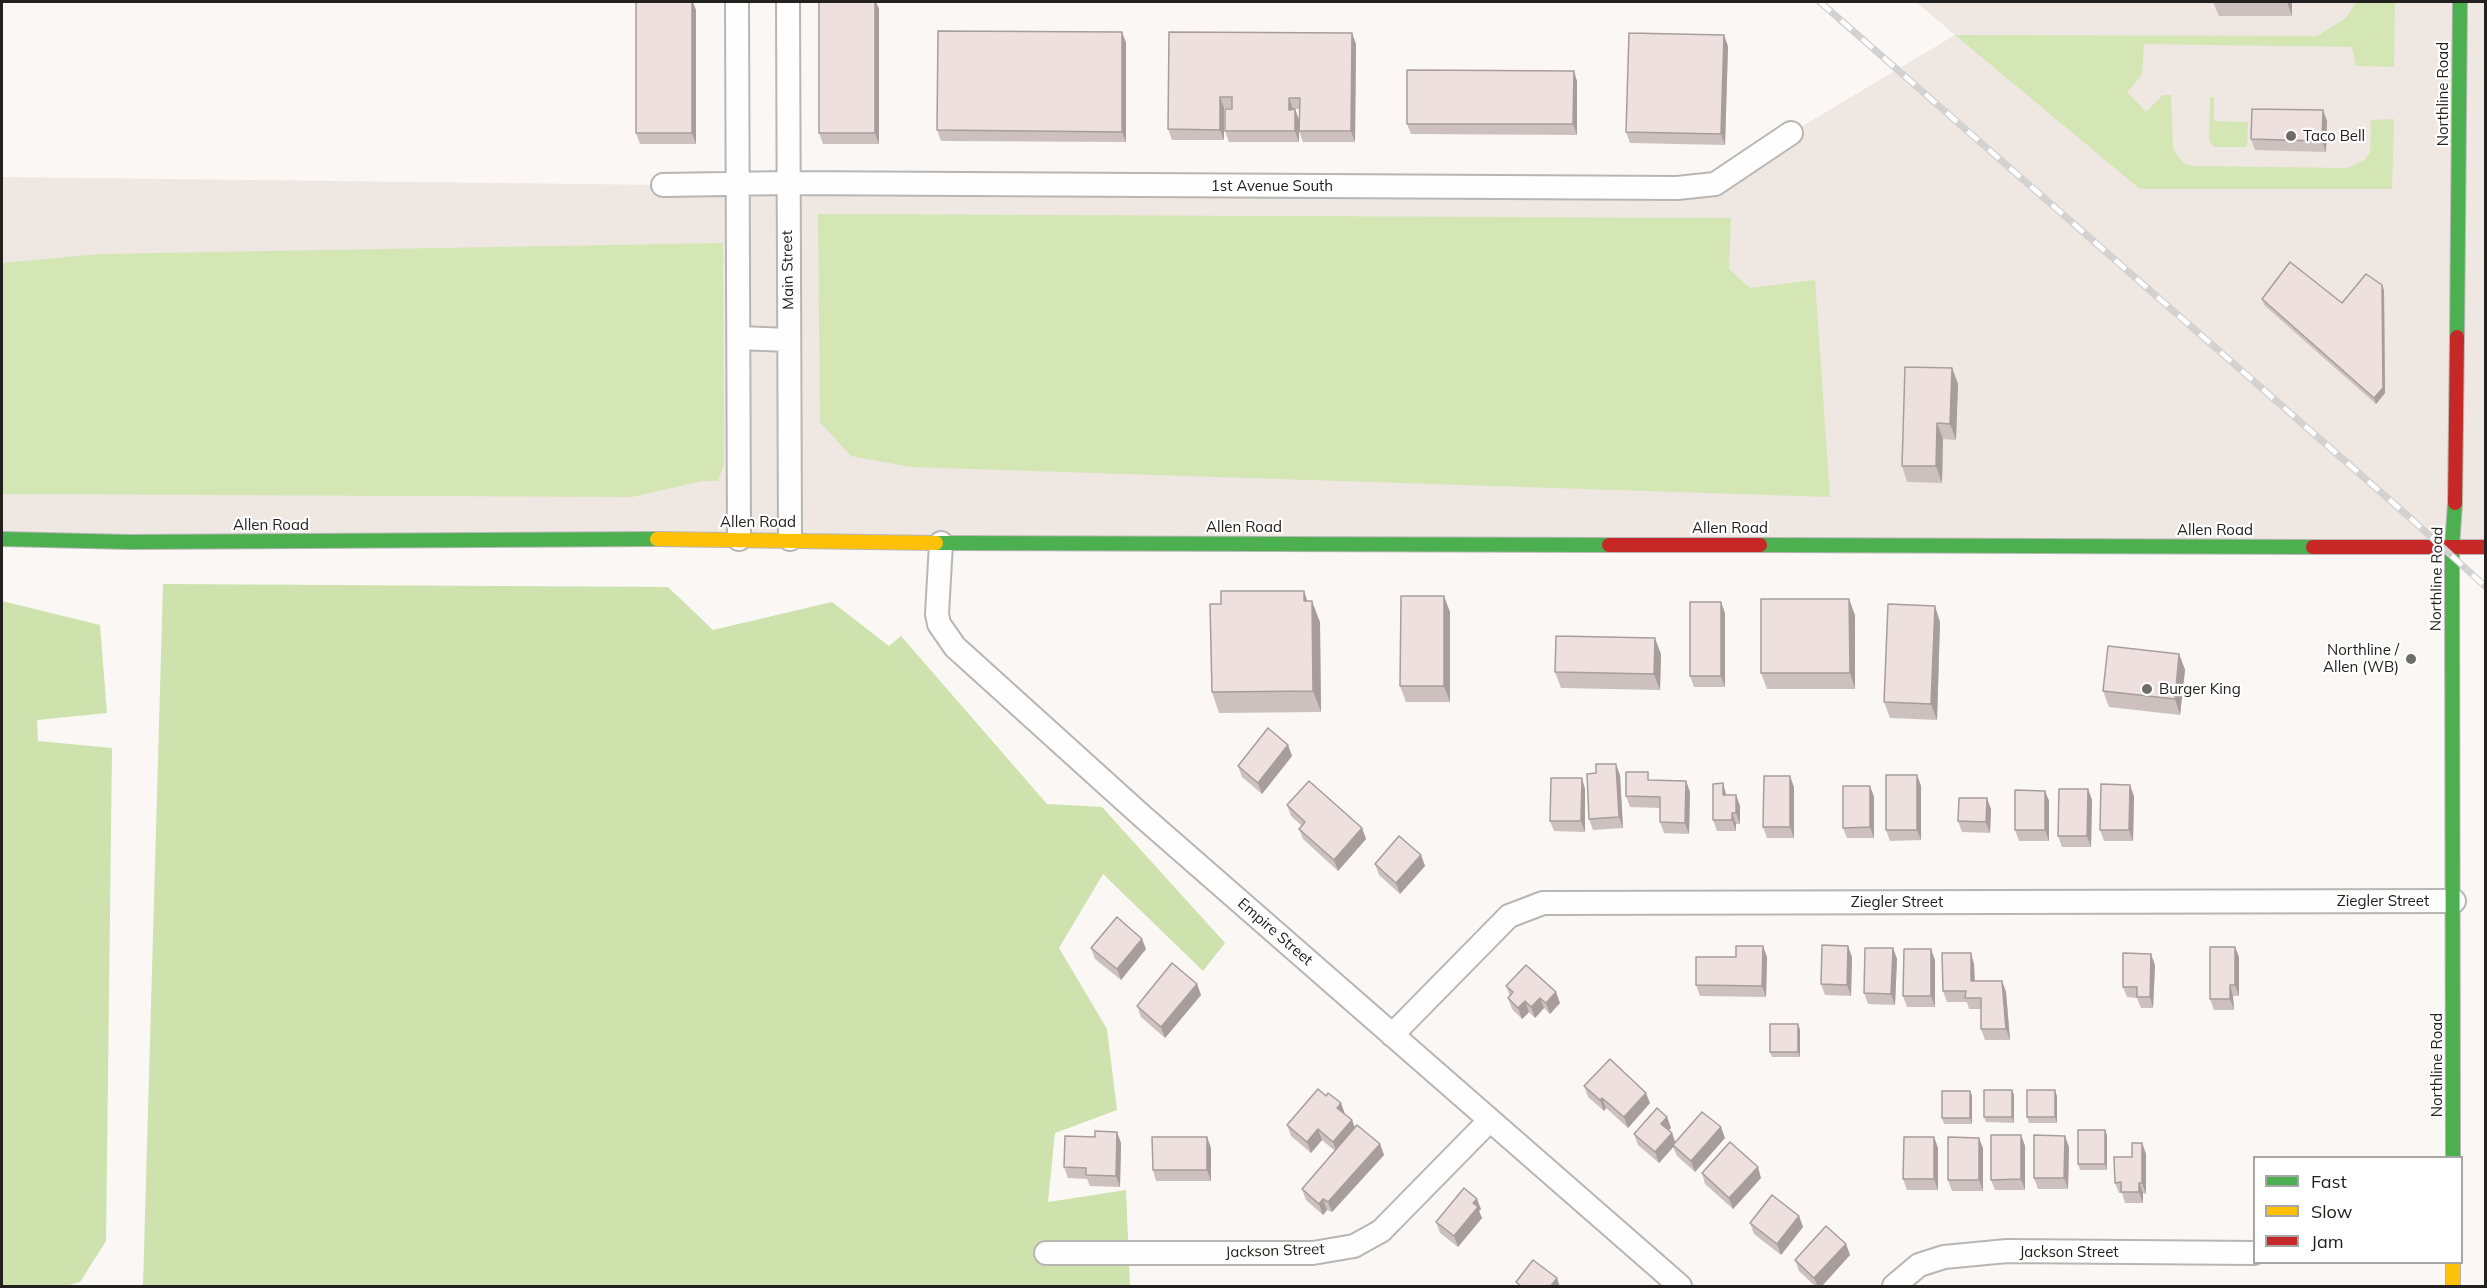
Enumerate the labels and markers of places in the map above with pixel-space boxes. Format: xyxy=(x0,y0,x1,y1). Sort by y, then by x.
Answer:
place label: Taco Bell xyxy=(2303,127,2365,145)
marker: Taco Bell xyxy=(2284,129,2298,143)
place label: Northline / Allen (WB) xyxy=(2323,641,2399,676)
marker: Northline / Allen (WB) xyxy=(2404,652,2418,666)
place label: Burger King xyxy=(2159,680,2241,698)
marker: Burger King xyxy=(2140,682,2154,696)

